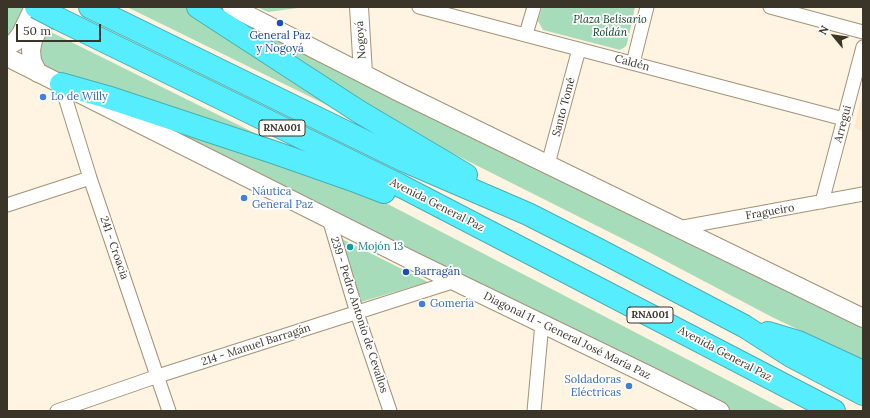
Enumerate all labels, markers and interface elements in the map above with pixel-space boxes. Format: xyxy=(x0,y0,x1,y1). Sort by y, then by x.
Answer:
park label: Plaza Belisario Roldán xyxy=(573,13,647,39)
scale bar xyxy=(18,16,103,42)
north arrow xyxy=(814,16,854,56)
marker: General Paz y Nogoyá xyxy=(275,18,285,28)
street label: Nogoyá xyxy=(353,20,369,60)
text: 50 m xyxy=(23,23,51,38)
text: N xyxy=(815,23,832,37)
place label: General Paz y Nogoyá xyxy=(249,29,311,55)
street label: Caldén xyxy=(613,52,651,74)
street label: Santo Tomé xyxy=(550,76,578,138)
place label: Lo de Willy xyxy=(51,90,108,104)
marker: Lo de Willy xyxy=(38,92,48,102)
street label: Arregui xyxy=(832,104,854,144)
road number: RNA001 xyxy=(259,120,305,136)
street label: Avenida General Paz xyxy=(388,175,486,235)
place label: Náutica General Paz xyxy=(252,185,313,211)
marker: Náutica General Paz xyxy=(239,193,249,203)
street label: Fragueiro xyxy=(745,201,795,223)
street label: 241 - Croacia xyxy=(97,215,131,281)
street label: 239 - Pedro Antonio de Cevallos xyxy=(327,235,391,395)
place label: Mojón 13 xyxy=(358,240,403,254)
marker: Mojón 13 xyxy=(345,242,355,252)
place label: Barragán xyxy=(414,265,460,279)
marker: Barragán xyxy=(401,267,411,277)
street label: Diagonal 11 - General José María Paz xyxy=(481,290,653,382)
place label: Gomería xyxy=(430,297,474,311)
marker: Gomería xyxy=(417,299,427,309)
road number: RNA001 xyxy=(627,307,673,323)
street label: 214 - Manuel Barragán xyxy=(200,321,312,369)
street label: Avenida General Paz xyxy=(676,324,774,384)
place label: Soldadoras Eléctricas xyxy=(565,373,621,399)
marker: Soldadoras Eléctricas xyxy=(624,381,634,391)

